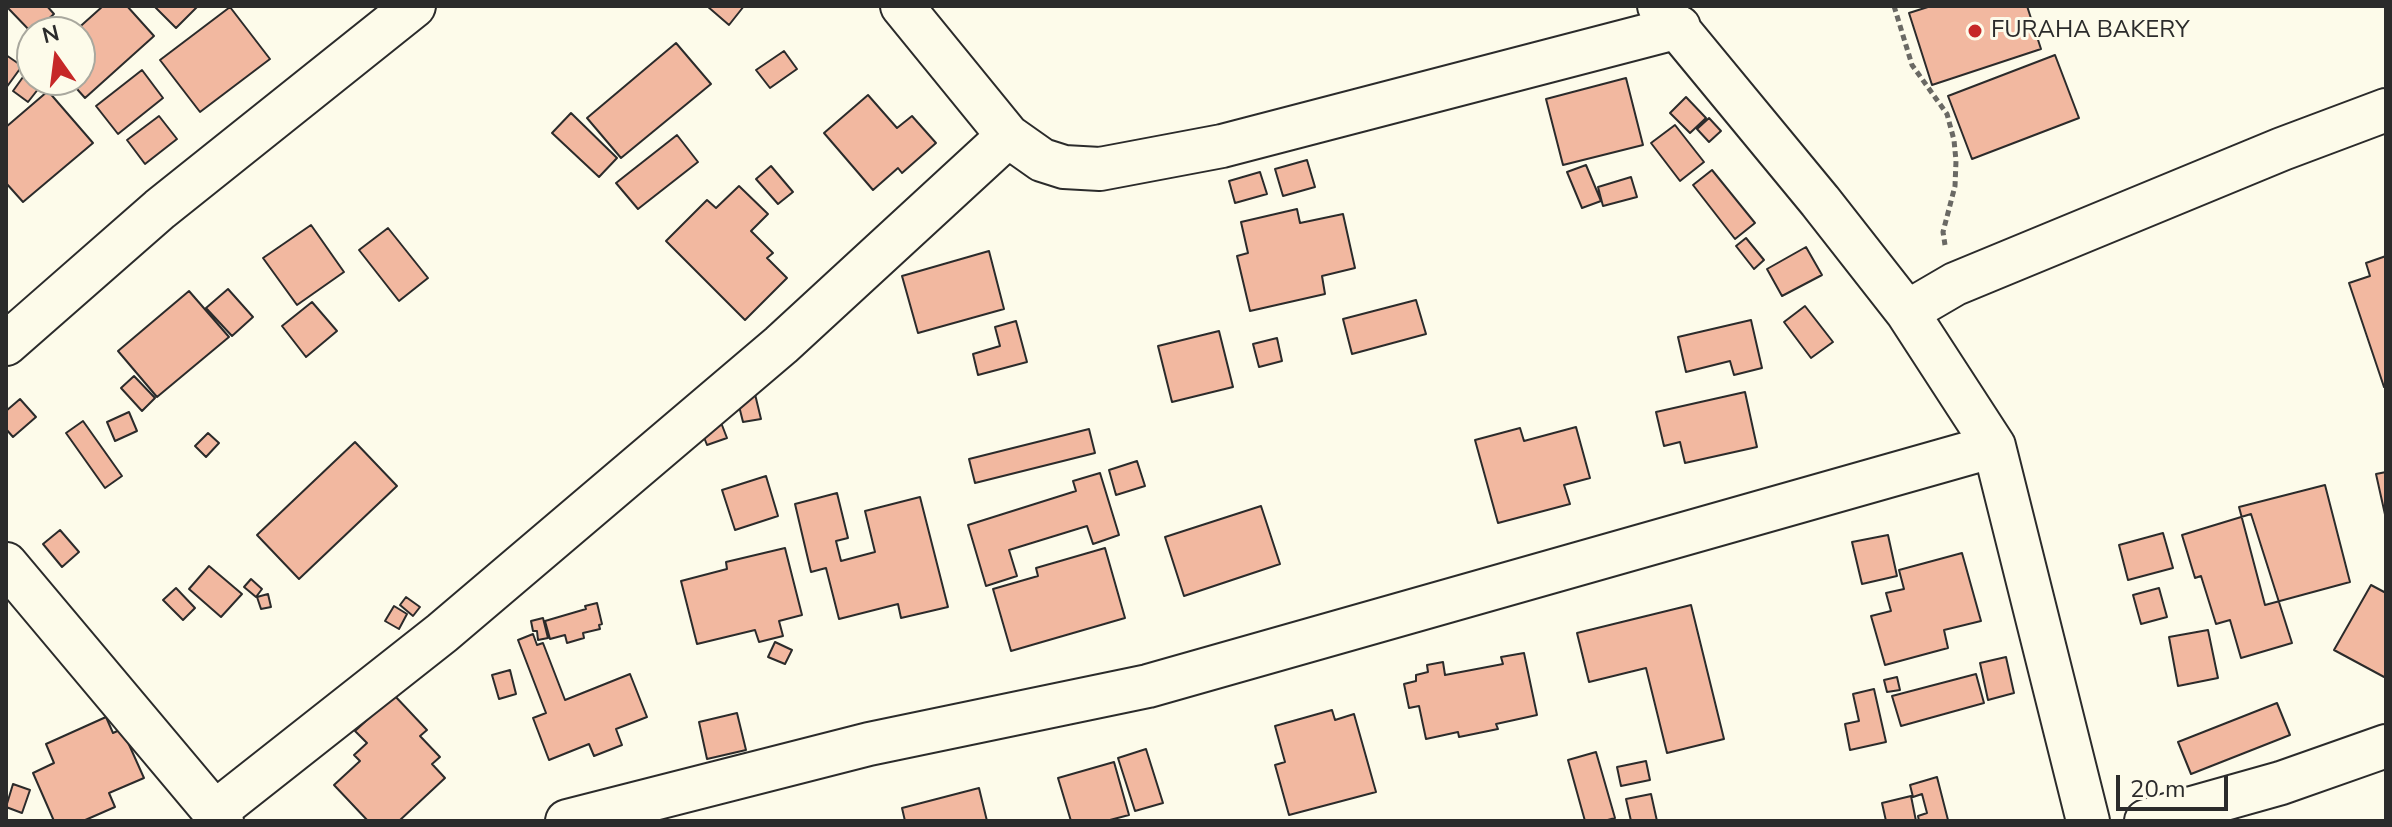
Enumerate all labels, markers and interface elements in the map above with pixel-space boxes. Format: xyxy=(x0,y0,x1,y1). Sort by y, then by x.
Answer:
north arrow xyxy=(16,16,96,96)
place label: FURAHA BAKERY xyxy=(1991,17,2190,45)
text: N xyxy=(39,18,62,51)
marker: FURAHA BAKERY xyxy=(1966,22,1984,40)
scale bar xyxy=(2120,759,2232,809)
text: 20 m xyxy=(2130,773,2186,805)

